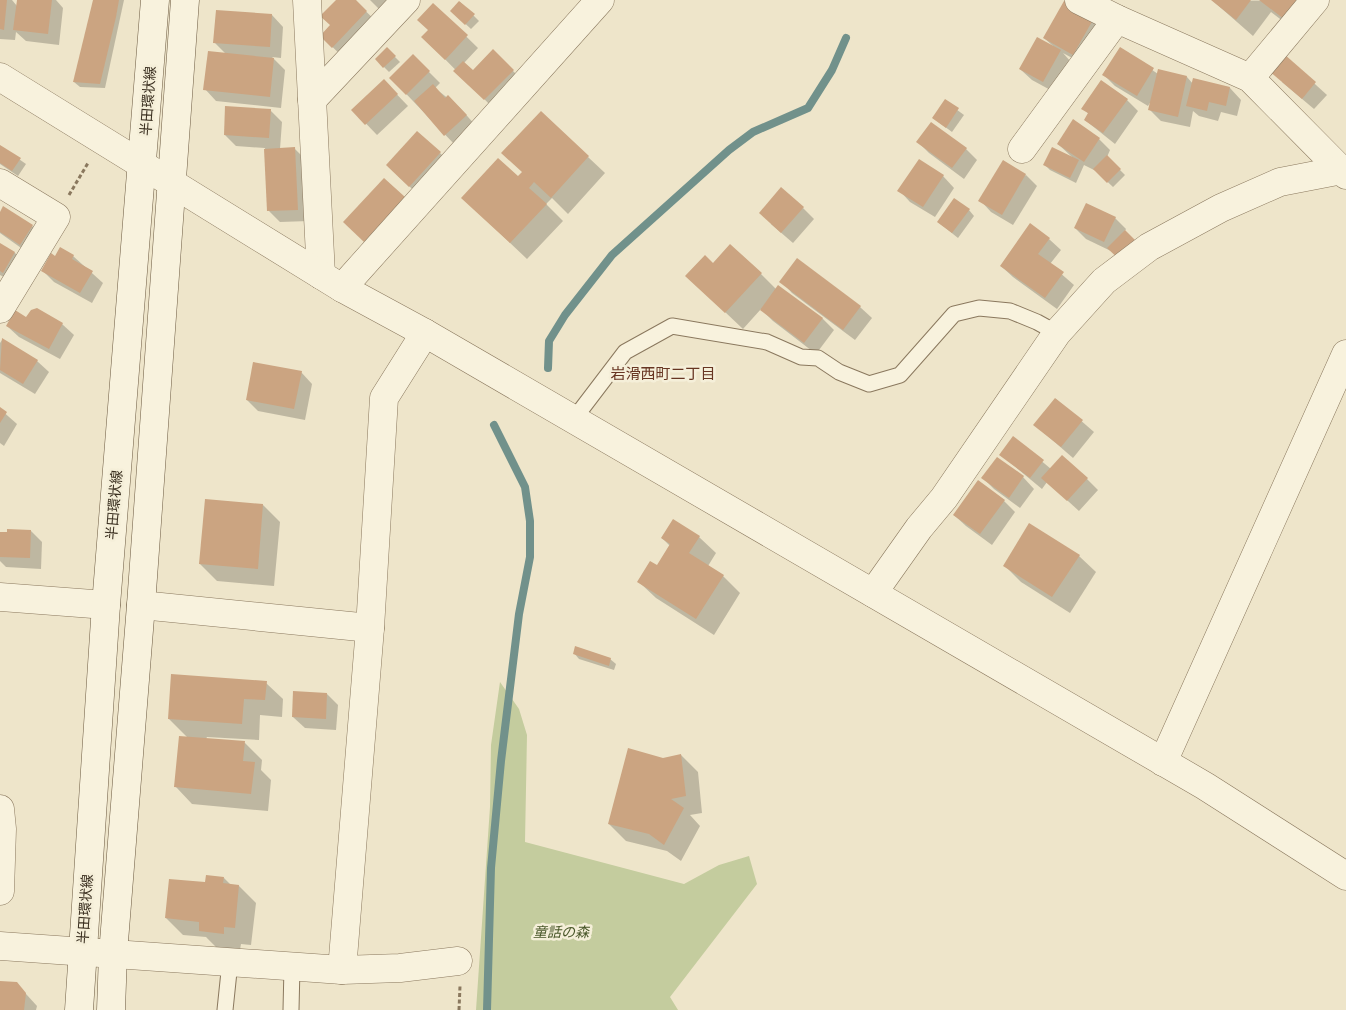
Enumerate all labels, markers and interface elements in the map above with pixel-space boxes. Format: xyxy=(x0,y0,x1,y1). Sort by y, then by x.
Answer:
street label: 半田環状線 xyxy=(138,66,158,136)
district label: 岩滑西町二丁目 xyxy=(610,366,716,382)
street label: 半田環状線 xyxy=(103,469,125,541)
street label: 半田環状線 xyxy=(75,874,95,944)
park label: 童話の森 xyxy=(533,925,591,940)

